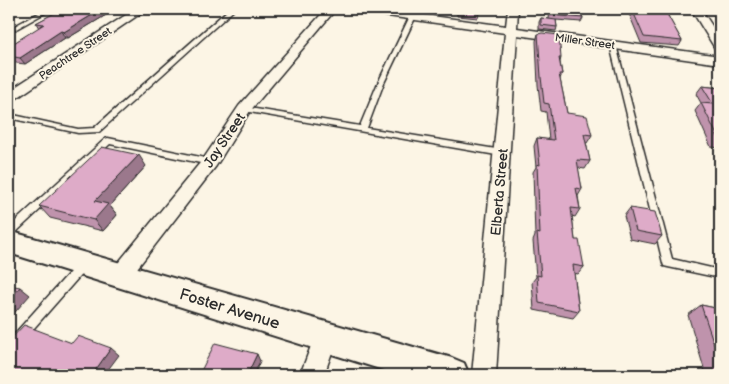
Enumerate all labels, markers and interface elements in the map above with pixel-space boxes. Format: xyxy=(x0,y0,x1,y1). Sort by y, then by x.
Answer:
street label: Peachtree Street xyxy=(37,24,114,82)
street label: Miller Street xyxy=(554,31,616,52)
street label: Jay Street xyxy=(200,109,249,171)
street label: Elberta Street xyxy=(487,147,512,236)
street label: Foster Avenue xyxy=(177,285,282,334)

